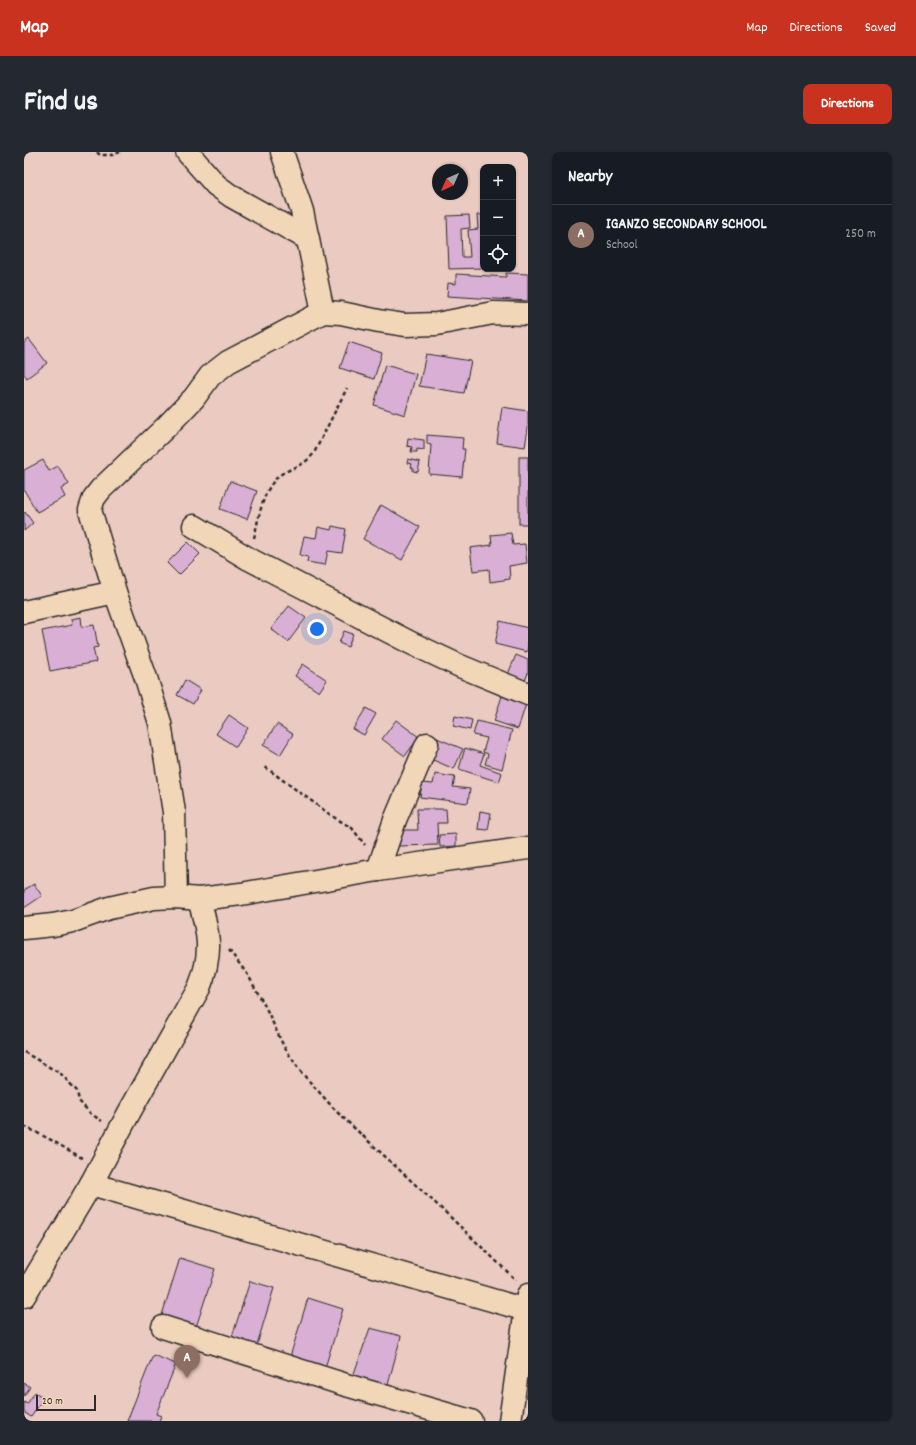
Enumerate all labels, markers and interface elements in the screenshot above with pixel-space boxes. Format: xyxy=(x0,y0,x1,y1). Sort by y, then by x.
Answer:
text: Map xyxy=(20,15,49,42)
text: Map xyxy=(746,18,768,38)
text: Directions xyxy=(790,18,843,38)
text: Saved xyxy=(865,18,896,38)
text: Find us xyxy=(24,84,98,124)
button: Directions xyxy=(803,84,892,124)
north arrow xyxy=(432,164,468,200)
map controls xyxy=(480,164,516,272)
button: + xyxy=(480,164,516,200)
text: Nearby xyxy=(568,166,612,190)
button: − xyxy=(480,200,516,236)
text: IGANZO SECONDARY SCHOOL xyxy=(606,214,767,236)
text: A xyxy=(577,225,585,244)
text: 250 m xyxy=(845,225,876,244)
button: locate xyxy=(480,236,516,272)
text: School xyxy=(606,236,638,255)
your location xyxy=(307,619,327,639)
pin: A xyxy=(174,1345,200,1378)
scale bar xyxy=(36,1393,96,1412)
text: 20 m xyxy=(42,1394,63,1410)

